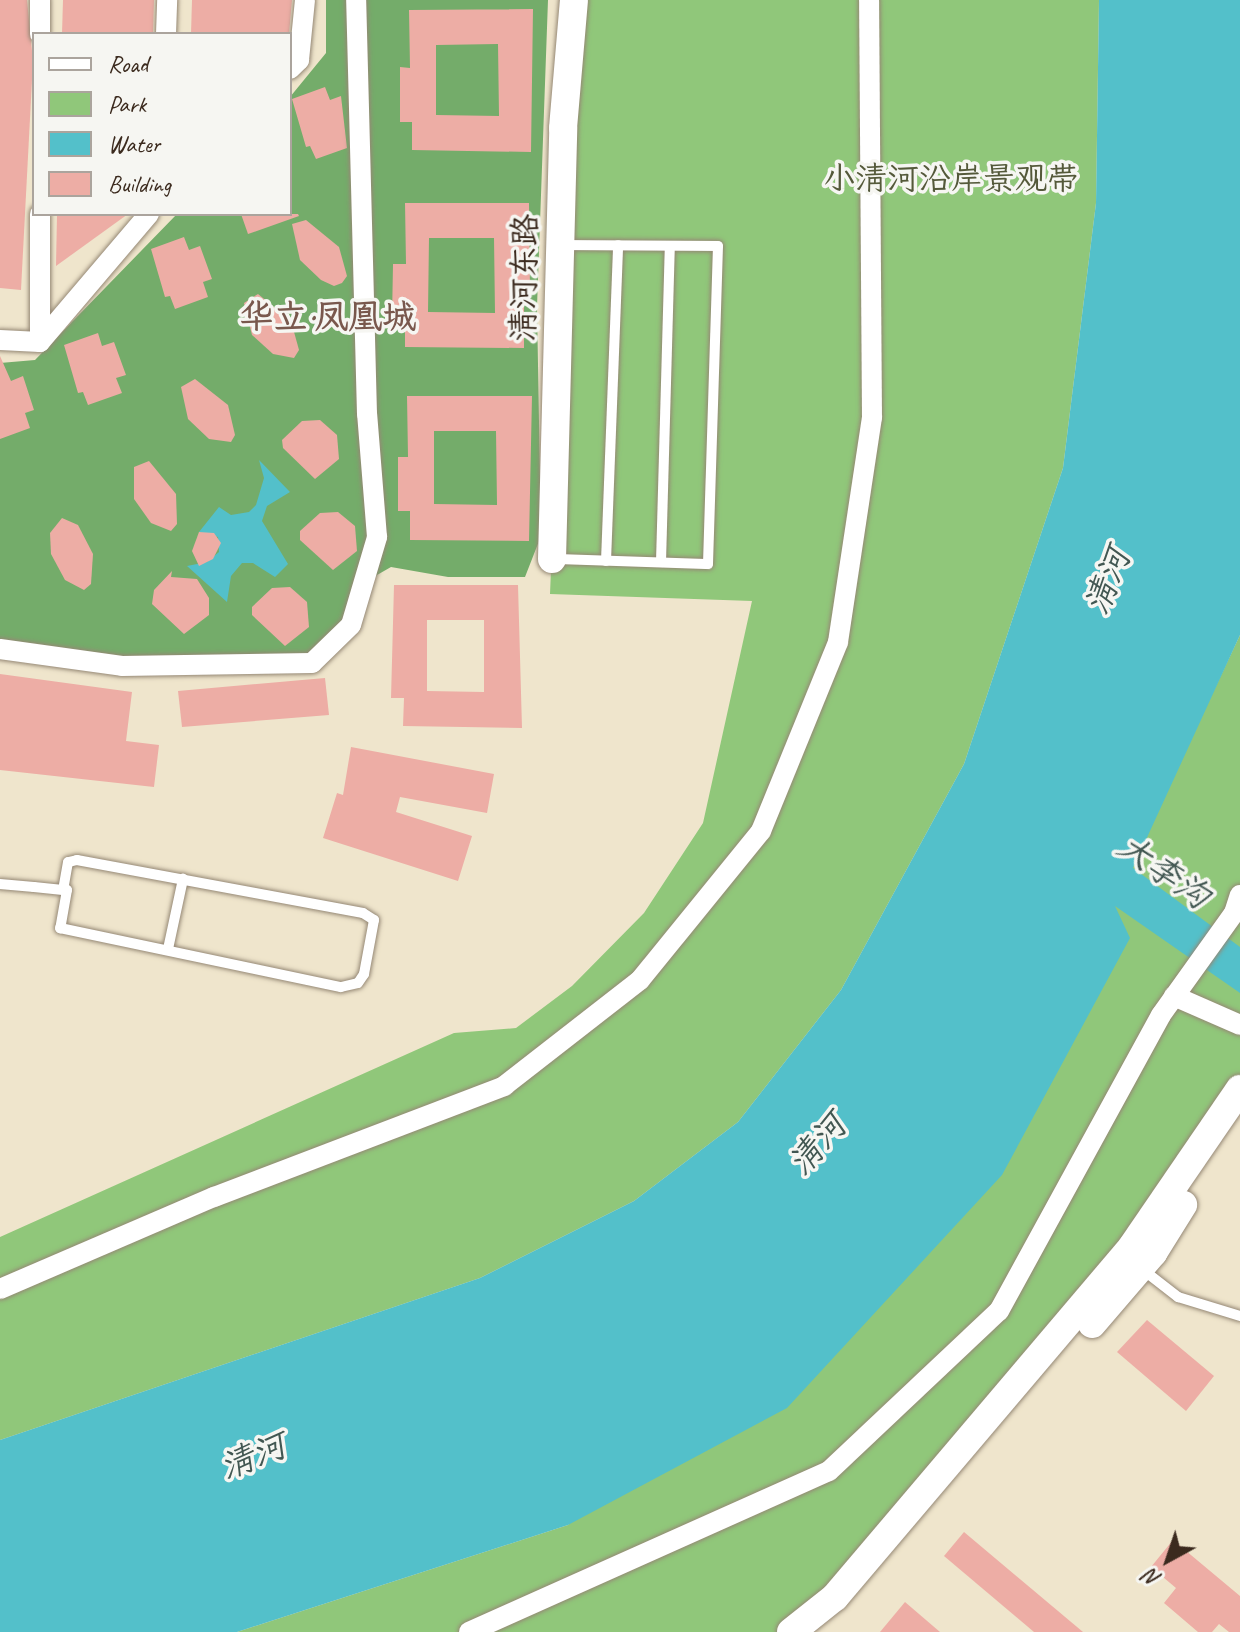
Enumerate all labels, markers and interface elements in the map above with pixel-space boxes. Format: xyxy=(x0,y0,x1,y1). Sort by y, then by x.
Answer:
legend xyxy=(32,32,292,216)
text: Road xyxy=(108,49,148,79)
text: Park xyxy=(108,89,146,119)
text: Water xyxy=(108,129,160,159)
park label: 小清河沿岸景观带 xyxy=(823,160,1079,198)
text: Building xyxy=(108,169,171,199)
street label: 清河东路 xyxy=(505,214,545,342)
district label: 华立·凤凰城 xyxy=(240,297,416,337)
water label: 清河 xyxy=(1075,542,1139,620)
water label: 大李沟 xyxy=(1111,825,1217,917)
water label: 清河 xyxy=(779,1105,855,1183)
water label: 清河 xyxy=(214,1424,292,1488)
north arrow xyxy=(1128,1520,1208,1600)
text: N xyxy=(1138,1563,1167,1593)

